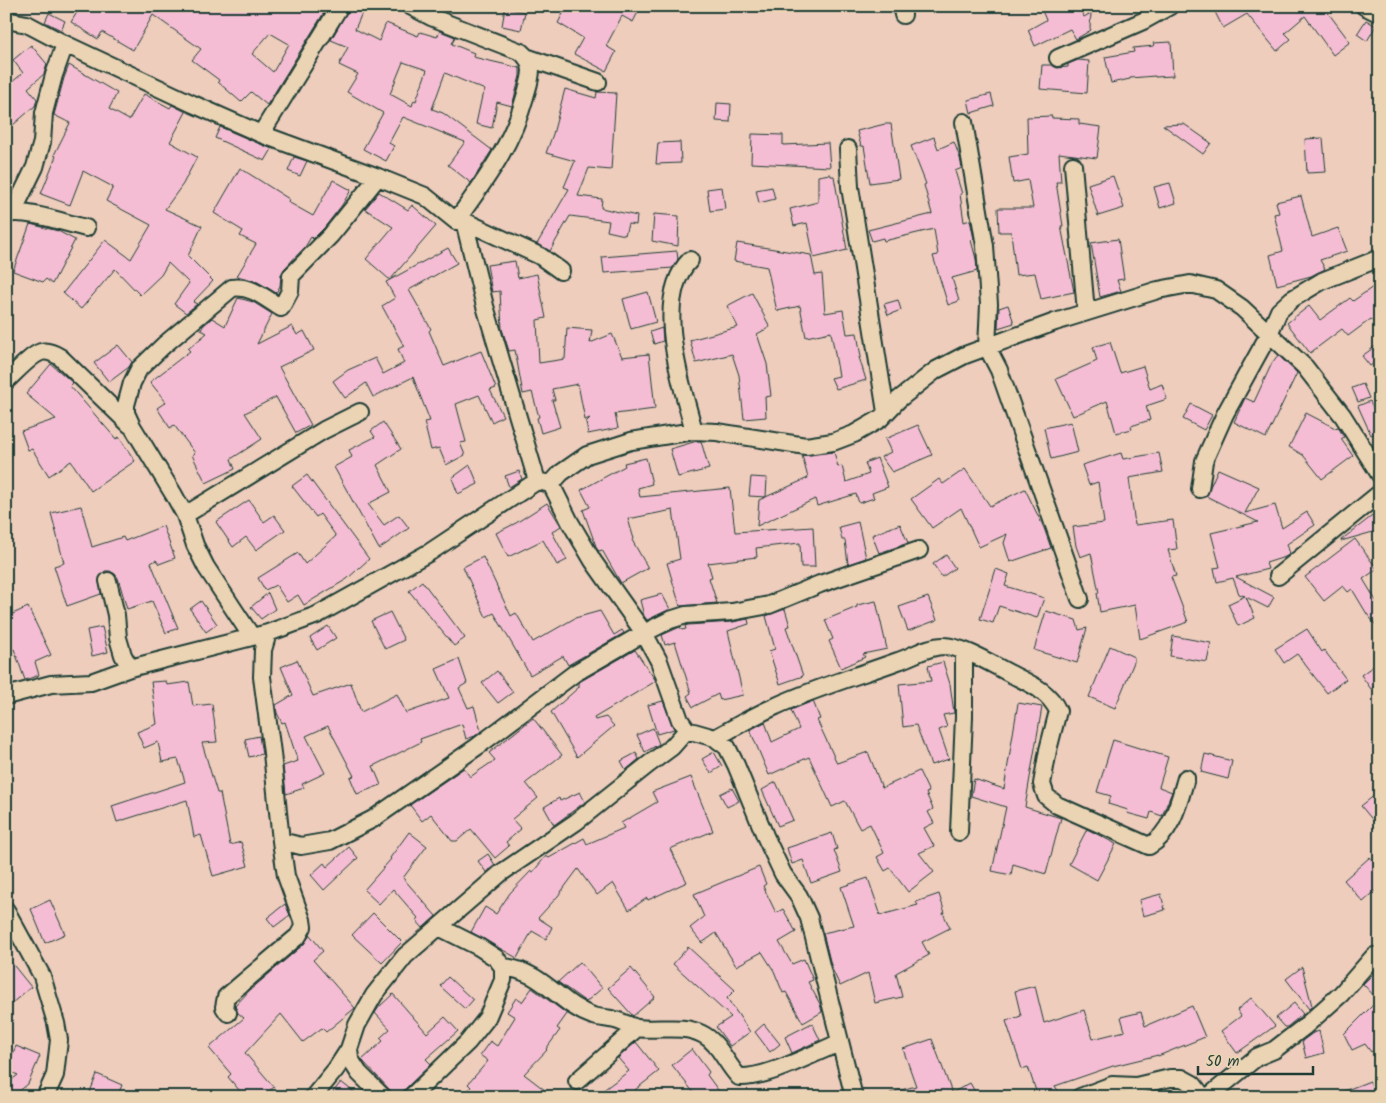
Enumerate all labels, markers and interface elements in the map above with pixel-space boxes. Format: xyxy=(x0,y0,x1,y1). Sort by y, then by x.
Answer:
scale bar xyxy=(1198,1043,1314,1075)
text: 50 m xyxy=(1206,1050,1240,1074)

